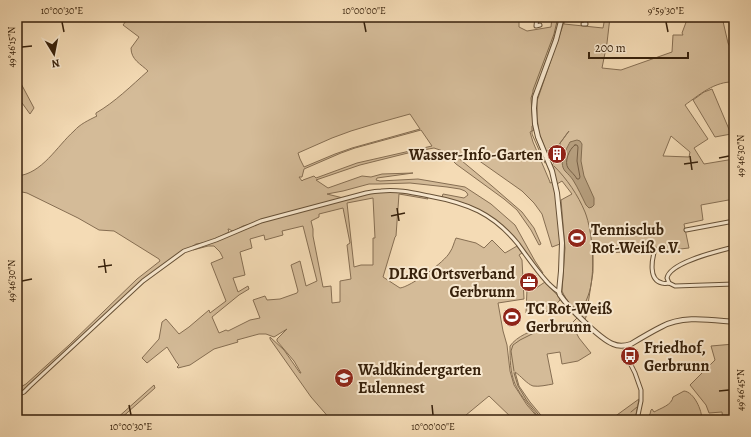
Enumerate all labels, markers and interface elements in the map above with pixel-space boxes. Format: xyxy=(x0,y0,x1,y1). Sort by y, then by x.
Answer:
text: 10°00'30"E xyxy=(41,4,83,17)
text: 10°00'00"E xyxy=(342,4,386,17)
text: 9°59'30"E xyxy=(648,4,684,17)
text: 49°46'15"N xyxy=(5,27,18,67)
north arrow xyxy=(34,34,74,74)
scale bar xyxy=(589,34,688,60)
text: 200 m xyxy=(595,40,626,56)
text: N xyxy=(50,55,61,71)
text: 49°46'30"N xyxy=(734,135,747,177)
building icon: Wasser-Info-Garten xyxy=(546,143,568,165)
place label: Wasser-Info-Garten xyxy=(408,144,543,166)
place label: Tennisclub Rot-Weiß e.V. xyxy=(591,219,681,259)
sports icon: Tennisclub Rot-Weiß e.V. xyxy=(566,227,588,249)
text: 49°46'30"N xyxy=(5,260,18,302)
place label: DLRG Ortsverband Gerbrunn xyxy=(389,263,515,303)
office icon: DLRG Ortsverband Gerbrunn xyxy=(518,271,540,293)
place label: TC Rot-Weiß Gerbrunn xyxy=(526,298,613,338)
sports icon: TC Rot-Weiß Gerbrunn xyxy=(501,306,523,328)
place label: Friedhof, Gerbrunn xyxy=(644,337,710,377)
bus stop icon: Friedhof, Gerbrunn xyxy=(619,345,641,367)
place label: Waldkindergarten Eulennest xyxy=(357,359,481,399)
school or university icon: Waldkindergarten Eulennest xyxy=(333,367,355,389)
text: 49°46'45"N xyxy=(734,369,747,411)
text: 10°00'30"E xyxy=(110,420,152,433)
text: 10°00'00"E xyxy=(411,420,455,433)

